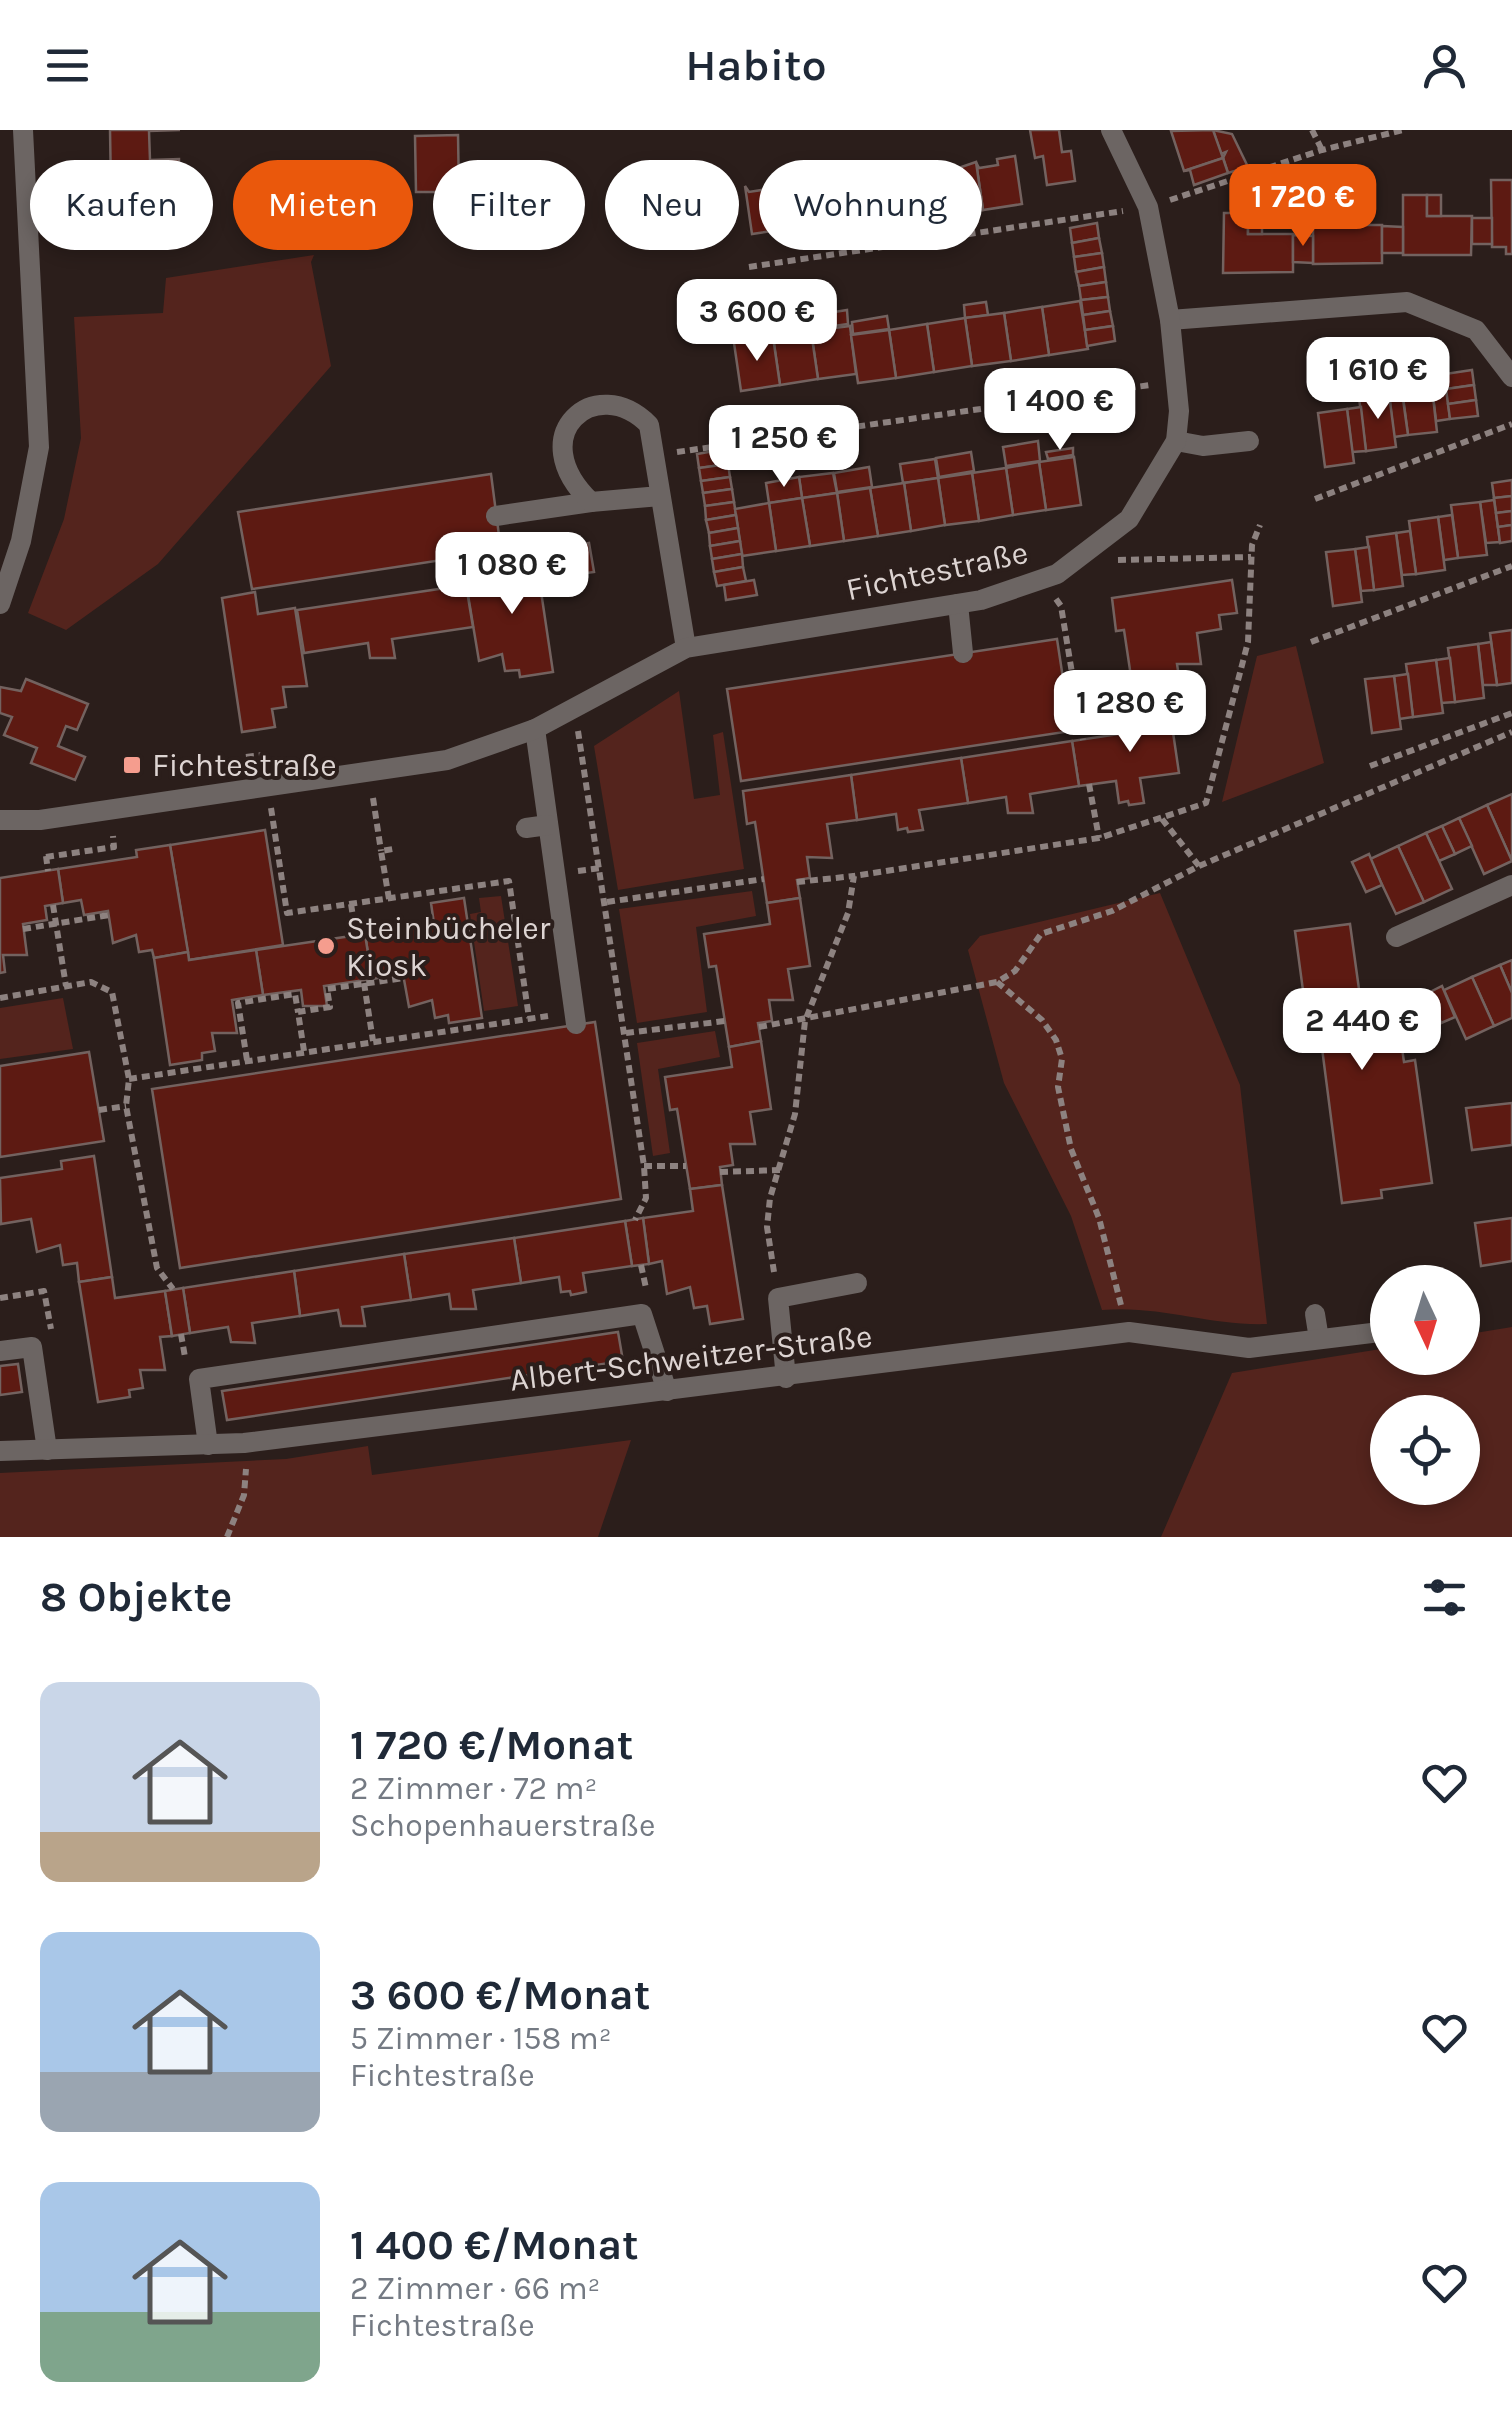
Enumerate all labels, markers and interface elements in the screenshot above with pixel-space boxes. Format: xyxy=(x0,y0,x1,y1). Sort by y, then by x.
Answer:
icon: menu xyxy=(40,38,95,93)
icon: person xyxy=(1417,38,1472,93)
text: Habito xyxy=(685,39,827,91)
chip: Kaufen xyxy=(30,160,213,250)
chip: Mieten xyxy=(233,160,413,250)
chip: Filter xyxy=(433,160,585,250)
chip: Neu xyxy=(605,160,739,250)
chip: Wohnung xyxy=(759,160,982,250)
pin: 1 720 € xyxy=(1211,164,1395,249)
text: 1 720 € xyxy=(1251,178,1355,215)
pin: 3 600 € xyxy=(665,279,849,364)
text: 3 600 € xyxy=(699,293,815,330)
pin: 1 610 € xyxy=(1286,337,1470,422)
text: 1 610 € xyxy=(1329,351,1427,388)
pin: 1 400 € xyxy=(968,368,1152,453)
text: 1 400 € xyxy=(1006,382,1114,419)
pin: 1 250 € xyxy=(692,405,876,490)
text: 1 250 € xyxy=(731,419,837,456)
pin: 1 080 € xyxy=(420,532,604,617)
street label: Fichtestraße xyxy=(843,534,1031,608)
text: 1 080 € xyxy=(457,546,567,583)
pin: 1 280 € xyxy=(1038,670,1222,755)
text: 1 280 € xyxy=(1076,684,1184,721)
place label: Fichtestraße xyxy=(152,747,337,784)
marker: Fichtestraße xyxy=(121,754,143,776)
place label: Steinbücheler Kiosk xyxy=(346,910,551,984)
marker: Steinbücheler Kiosk xyxy=(315,935,337,957)
pin: 2 440 € xyxy=(1270,988,1454,1073)
text: 2 440 € xyxy=(1305,1002,1419,1039)
north arrow xyxy=(1370,1265,1480,1375)
map controls xyxy=(1370,1265,1480,1505)
street label: Albert-Schweitzer-Straße xyxy=(508,1317,874,1399)
button: locate xyxy=(1370,1395,1480,1505)
icon: filters xyxy=(1417,1570,1472,1625)
text: 8 Objekte xyxy=(40,1572,232,1622)
text: 1 720 €/Monat xyxy=(350,1720,633,1770)
icon: home xyxy=(120,1722,240,1842)
icon: heart xyxy=(1417,1755,1472,1810)
text: 2 Zimmer · 72 m² xyxy=(350,1770,597,1807)
text: Schopenhauerstraße xyxy=(350,1807,656,1844)
text: 3 600 €/Monat xyxy=(350,1970,650,2020)
icon: home xyxy=(120,1972,240,2092)
icon: heart xyxy=(1417,2005,1472,2060)
text: 5 Zimmer · 158 m² xyxy=(350,2020,612,2057)
text: Fichtestraße xyxy=(350,2057,535,2094)
text: 1 400 €/Monat xyxy=(350,2220,639,2270)
icon: home xyxy=(120,2222,240,2342)
icon: heart xyxy=(1417,2255,1472,2310)
text: 2 Zimmer · 66 m² xyxy=(350,2270,600,2307)
text: Fichtestraße xyxy=(350,2307,535,2344)

